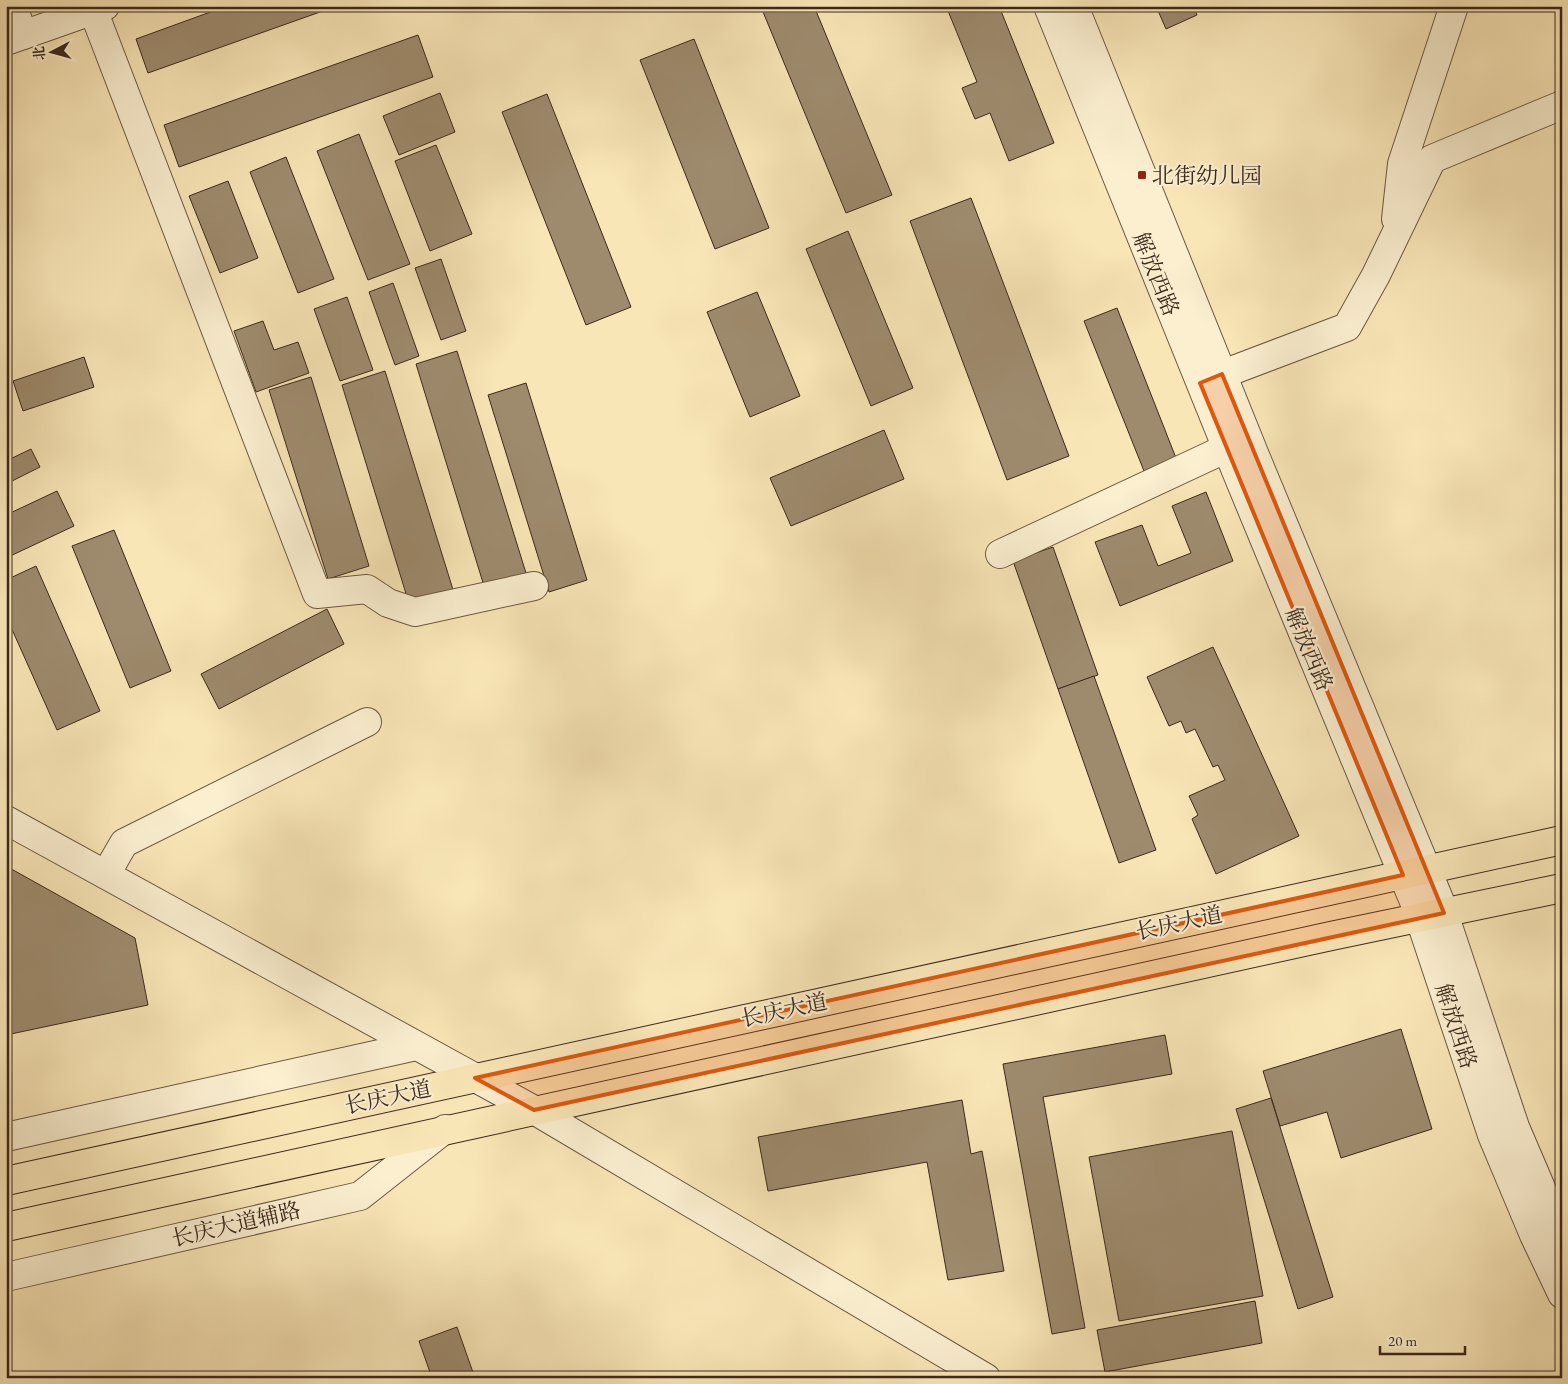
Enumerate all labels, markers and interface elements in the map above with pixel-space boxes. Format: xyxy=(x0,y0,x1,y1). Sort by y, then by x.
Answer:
north arrow xyxy=(28,28,78,78)
text: 北 xyxy=(29,45,49,61)
place label: 北街幼儿园 xyxy=(1152,161,1262,190)
marker: 北街幼儿园 xyxy=(1136,169,1148,181)
street label: 解放西路 xyxy=(1126,228,1186,320)
street label: 解放西路 xyxy=(1278,603,1340,695)
street label: 长庆大道 xyxy=(1133,900,1225,946)
street label: 解放西路 xyxy=(1429,980,1483,1072)
street label: 长庆大道 xyxy=(738,987,830,1033)
street label: 长庆大道 xyxy=(342,1074,434,1120)
street label: 长庆大道辅路 xyxy=(168,1195,304,1253)
scale bar xyxy=(1380,1324,1466,1356)
text: 20 m xyxy=(1388,1331,1417,1350)

